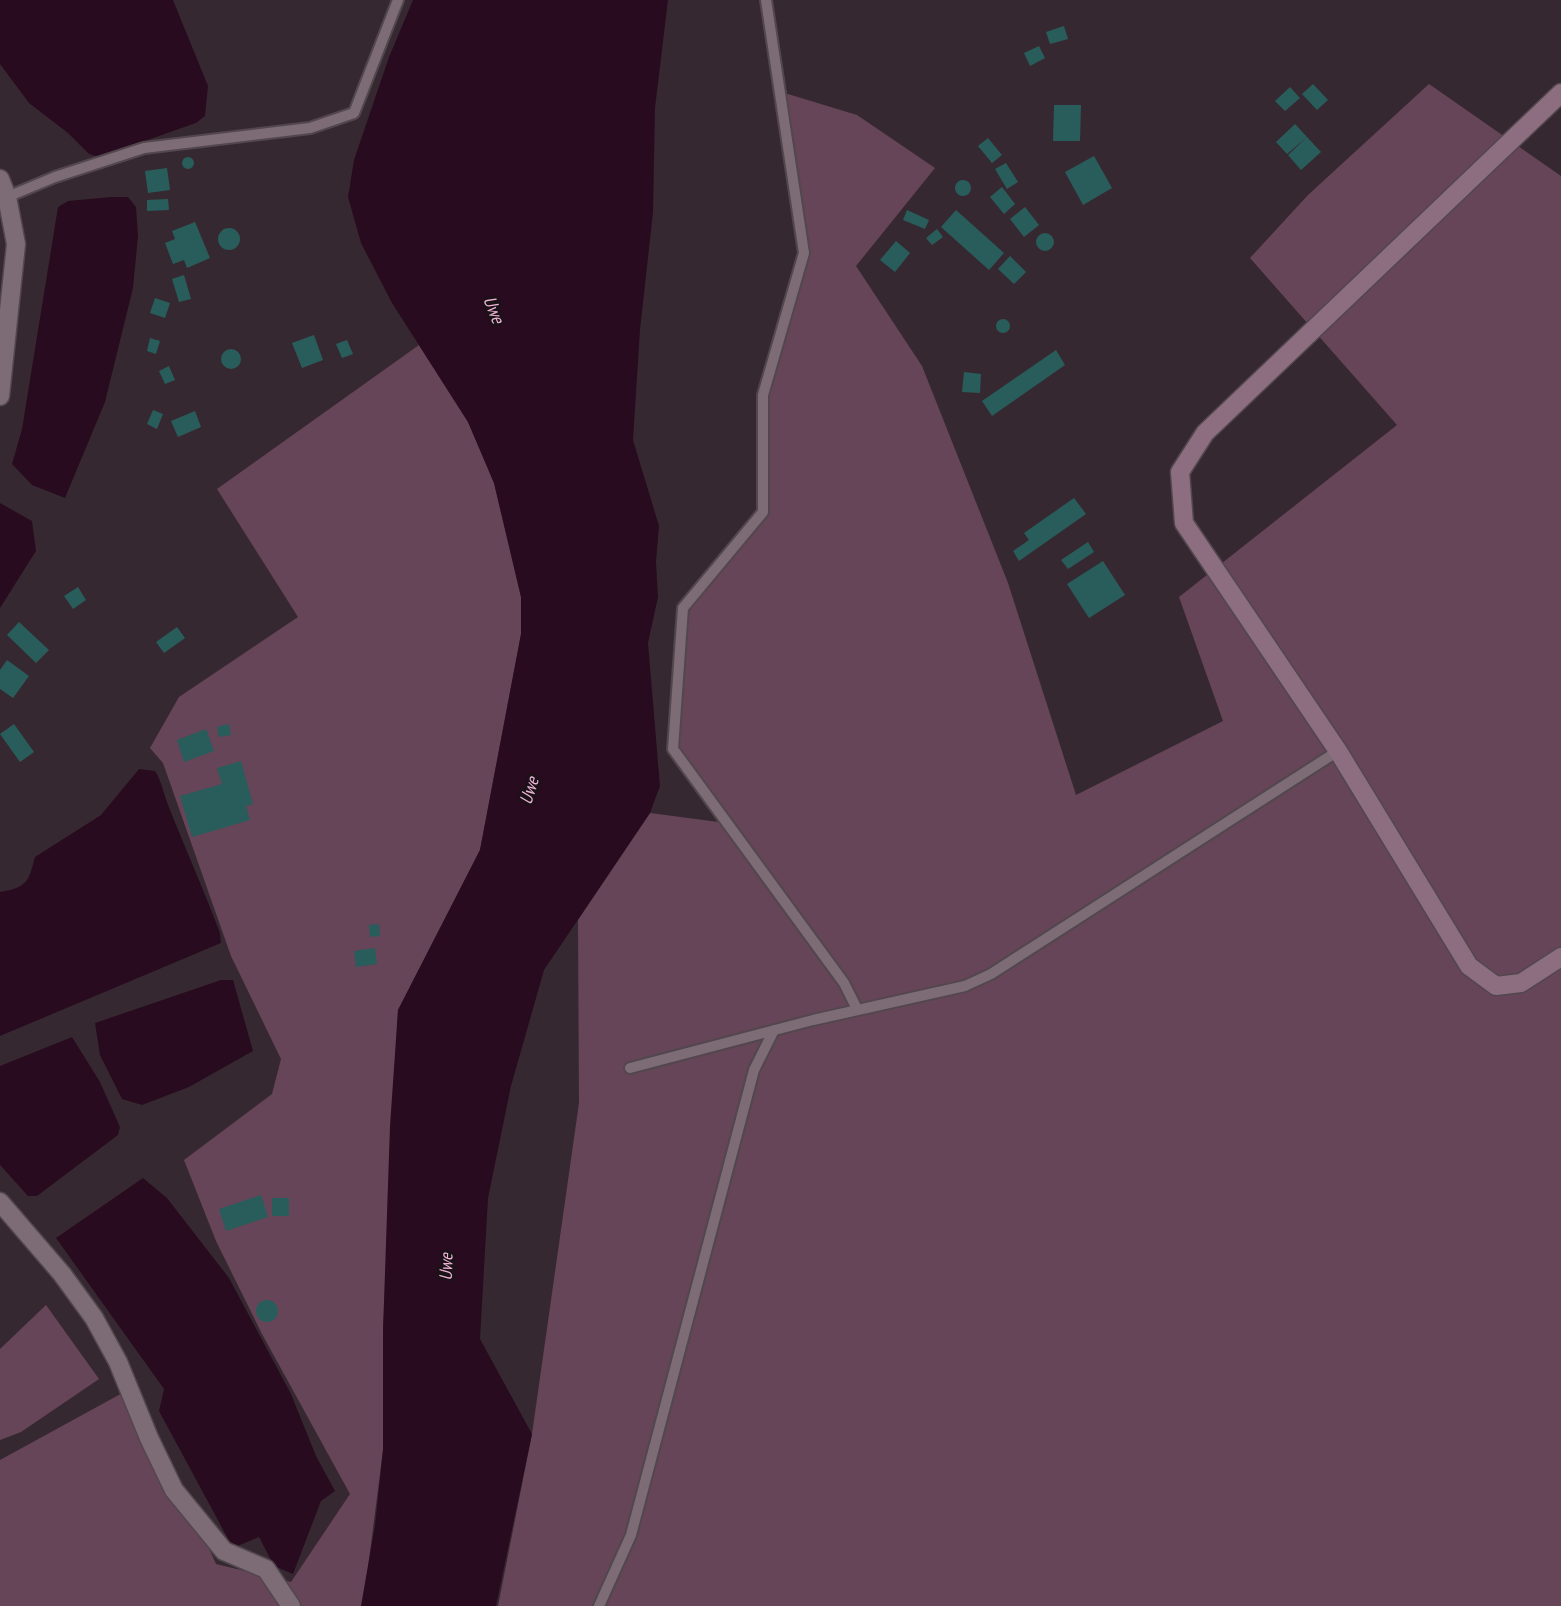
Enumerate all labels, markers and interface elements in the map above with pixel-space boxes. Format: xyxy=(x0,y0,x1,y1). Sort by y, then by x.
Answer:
water label: Uwe xyxy=(478,293,508,327)
water label: Uwe xyxy=(516,775,544,807)
water label: Uwe xyxy=(436,1253,458,1281)

